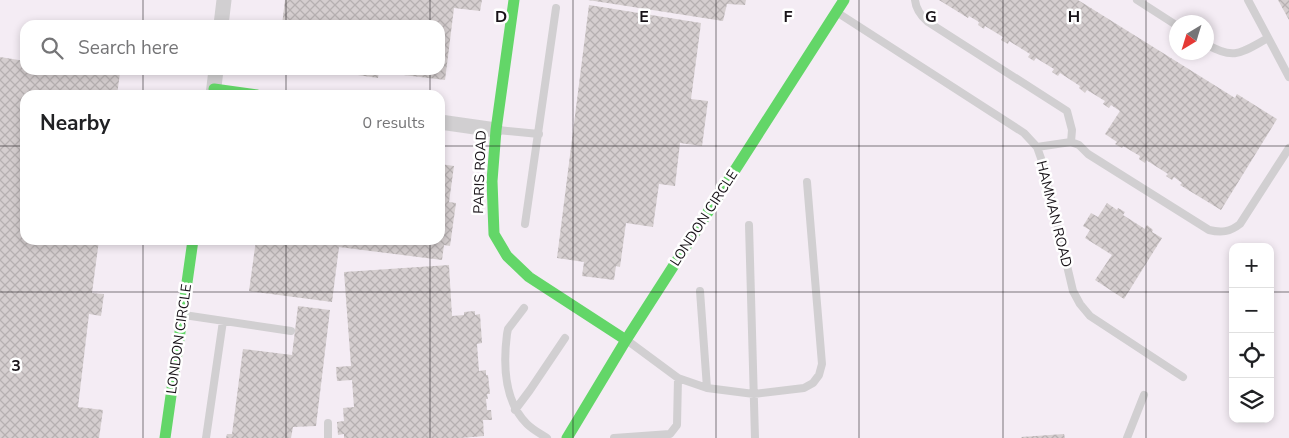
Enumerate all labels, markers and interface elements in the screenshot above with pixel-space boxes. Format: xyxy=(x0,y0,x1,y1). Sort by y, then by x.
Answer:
text: D xyxy=(495,6,507,28)
text: E xyxy=(639,6,649,28)
text: F xyxy=(784,6,793,28)
text: G xyxy=(925,6,937,28)
text: H xyxy=(1068,6,1080,28)
north arrow xyxy=(1169,15,1214,60)
search box xyxy=(20,20,445,75)
icon: search xyxy=(38,34,66,62)
text: Search here xyxy=(78,35,179,61)
text: Nearby xyxy=(40,109,110,137)
text: 0 results xyxy=(363,112,425,134)
street label: PARIS ROAD xyxy=(469,130,491,214)
street label: HAMMAN ROAD xyxy=(1032,159,1076,269)
street label: LONDON CIRCLE xyxy=(666,166,742,270)
map controls xyxy=(1229,243,1274,423)
button: + xyxy=(1229,243,1274,288)
street label: LONDON CIRCLE xyxy=(162,283,196,395)
button: − xyxy=(1229,288,1274,333)
button: locate xyxy=(1229,333,1274,378)
text: 3 xyxy=(11,355,21,377)
button: layers xyxy=(1229,378,1274,423)

